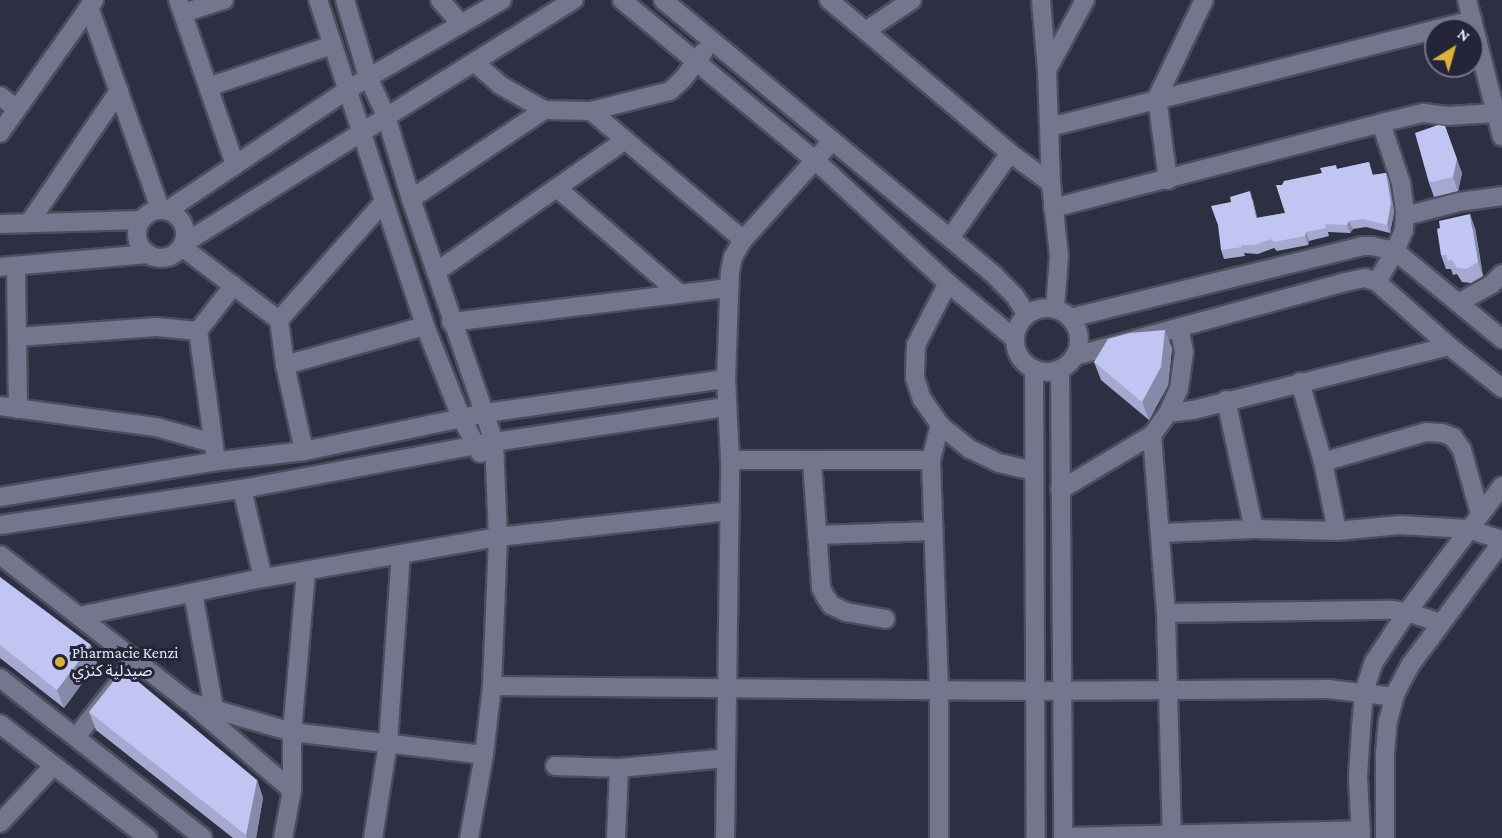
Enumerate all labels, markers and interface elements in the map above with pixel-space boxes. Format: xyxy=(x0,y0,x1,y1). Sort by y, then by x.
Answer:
north arrow xyxy=(1424,18,1484,78)
text: N xyxy=(1454,25,1473,45)
place label: Pharmacie Kenzi صيدلية كنزي xyxy=(72,643,178,681)
marker: Pharmacie Kenzi صيدلية كنزي xyxy=(53,655,67,669)

